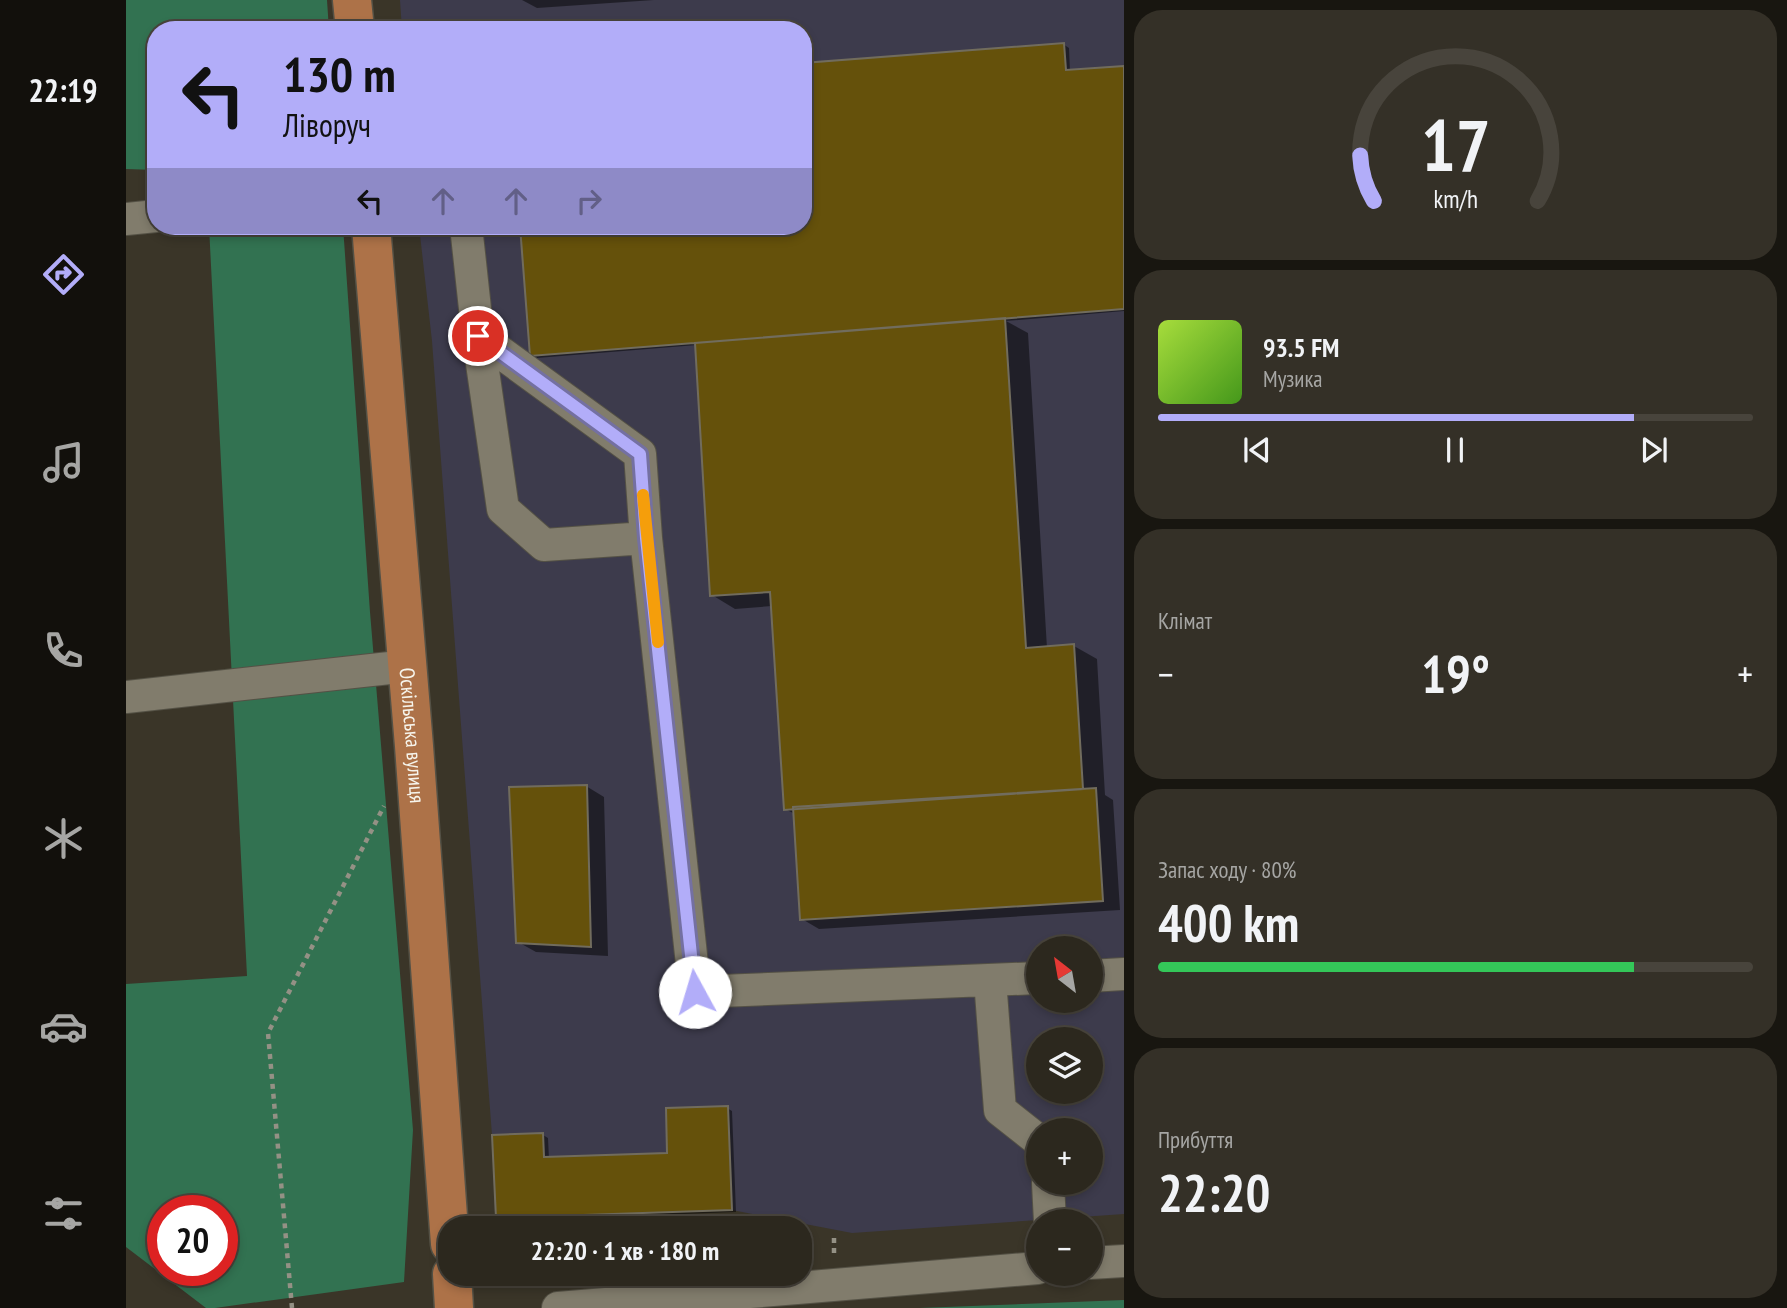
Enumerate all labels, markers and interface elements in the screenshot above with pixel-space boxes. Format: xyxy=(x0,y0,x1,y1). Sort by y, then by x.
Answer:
text: 130 m xyxy=(283,42,396,106)
icon: left xyxy=(168,49,259,140)
text: 22:19 xyxy=(28,69,98,111)
text: 17 xyxy=(1421,97,1490,191)
text: Ліворуч xyxy=(283,104,371,146)
icon: left xyxy=(351,182,389,220)
icon: ahead xyxy=(424,182,462,220)
icon: ahead xyxy=(497,182,535,220)
icon: right xyxy=(570,182,608,220)
text: km/h xyxy=(1433,183,1478,215)
icon: directions xyxy=(39,250,88,299)
pin xyxy=(448,306,508,366)
icon: arrive xyxy=(459,317,497,355)
text: 93.5 FM xyxy=(1263,331,1339,364)
text: Музика xyxy=(1263,364,1323,393)
icon: previous xyxy=(1238,431,1276,469)
icon: pause xyxy=(1436,431,1474,469)
icon: next xyxy=(1635,431,1673,469)
icon: music xyxy=(39,438,88,487)
text: Клімат xyxy=(1158,606,1212,635)
icon: phone xyxy=(39,626,88,675)
text: 19° xyxy=(1421,640,1490,707)
text: − xyxy=(1158,649,1174,698)
text: + xyxy=(1737,649,1753,698)
street label: Оскільська вулиця xyxy=(394,666,432,804)
icon: climate xyxy=(39,814,88,863)
text: Запас ходу · 80% xyxy=(1158,855,1296,884)
text: 400 km xyxy=(1158,889,1299,956)
north arrow xyxy=(1026,936,1102,1013)
map controls xyxy=(1026,936,1103,1286)
position arrow xyxy=(658,955,732,1029)
icon: car xyxy=(39,1002,88,1051)
button: layers xyxy=(1026,1027,1103,1104)
button: + xyxy=(1026,1118,1103,1195)
text: Прибуття xyxy=(1158,1125,1233,1154)
text: 22:20 xyxy=(1158,1159,1270,1226)
icon: filters xyxy=(39,1189,88,1238)
speed limit sign: 20 xyxy=(147,1195,238,1286)
button: − xyxy=(1026,1209,1103,1286)
text: 22:20 · 1 хв · 180 m xyxy=(531,1234,719,1267)

